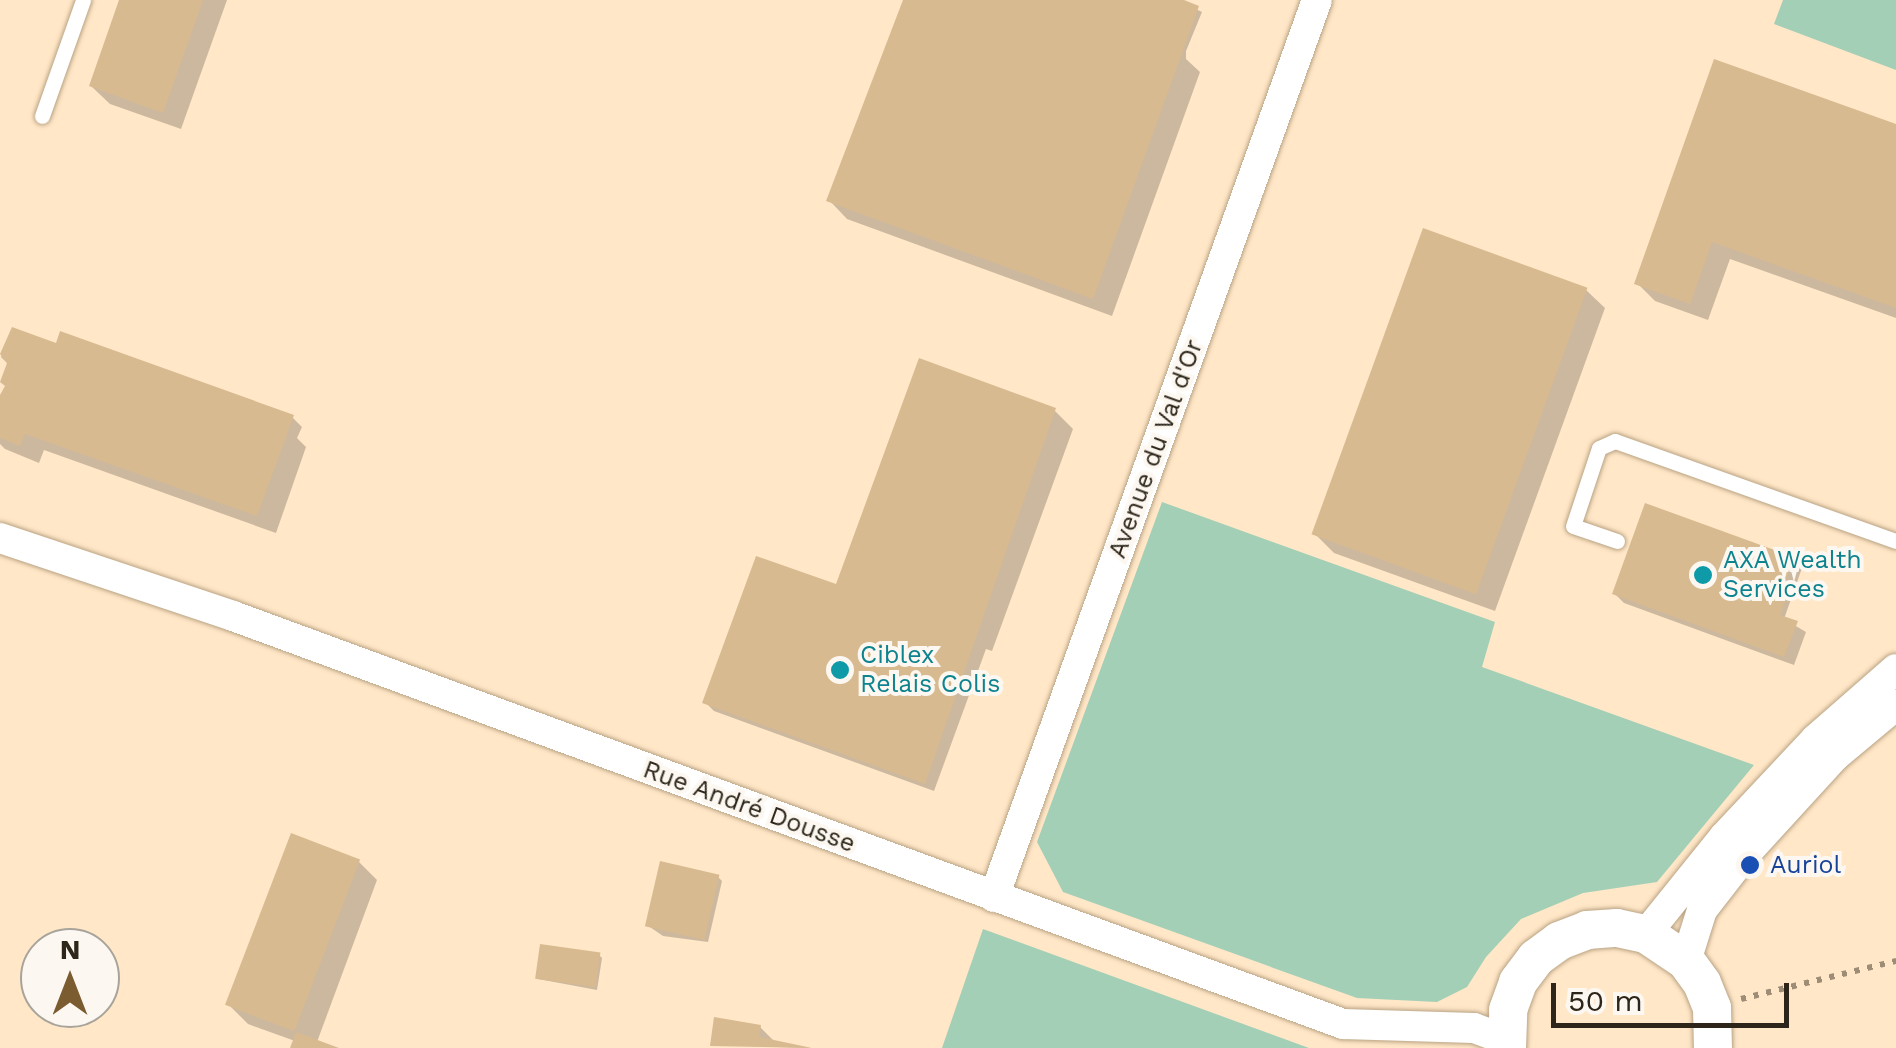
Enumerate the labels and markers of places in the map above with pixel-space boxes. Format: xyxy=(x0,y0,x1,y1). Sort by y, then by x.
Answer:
place label: AXA Wealth Services xyxy=(1723,546,1863,605)
marker: AXA Wealth Services xyxy=(1692,564,1714,586)
place label: Ciblex Relais Colis xyxy=(860,641,1000,700)
marker: Ciblex Relais Colis xyxy=(829,659,851,681)
place label: Auriol xyxy=(1770,850,1841,880)
marker: Auriol xyxy=(1739,854,1761,876)

